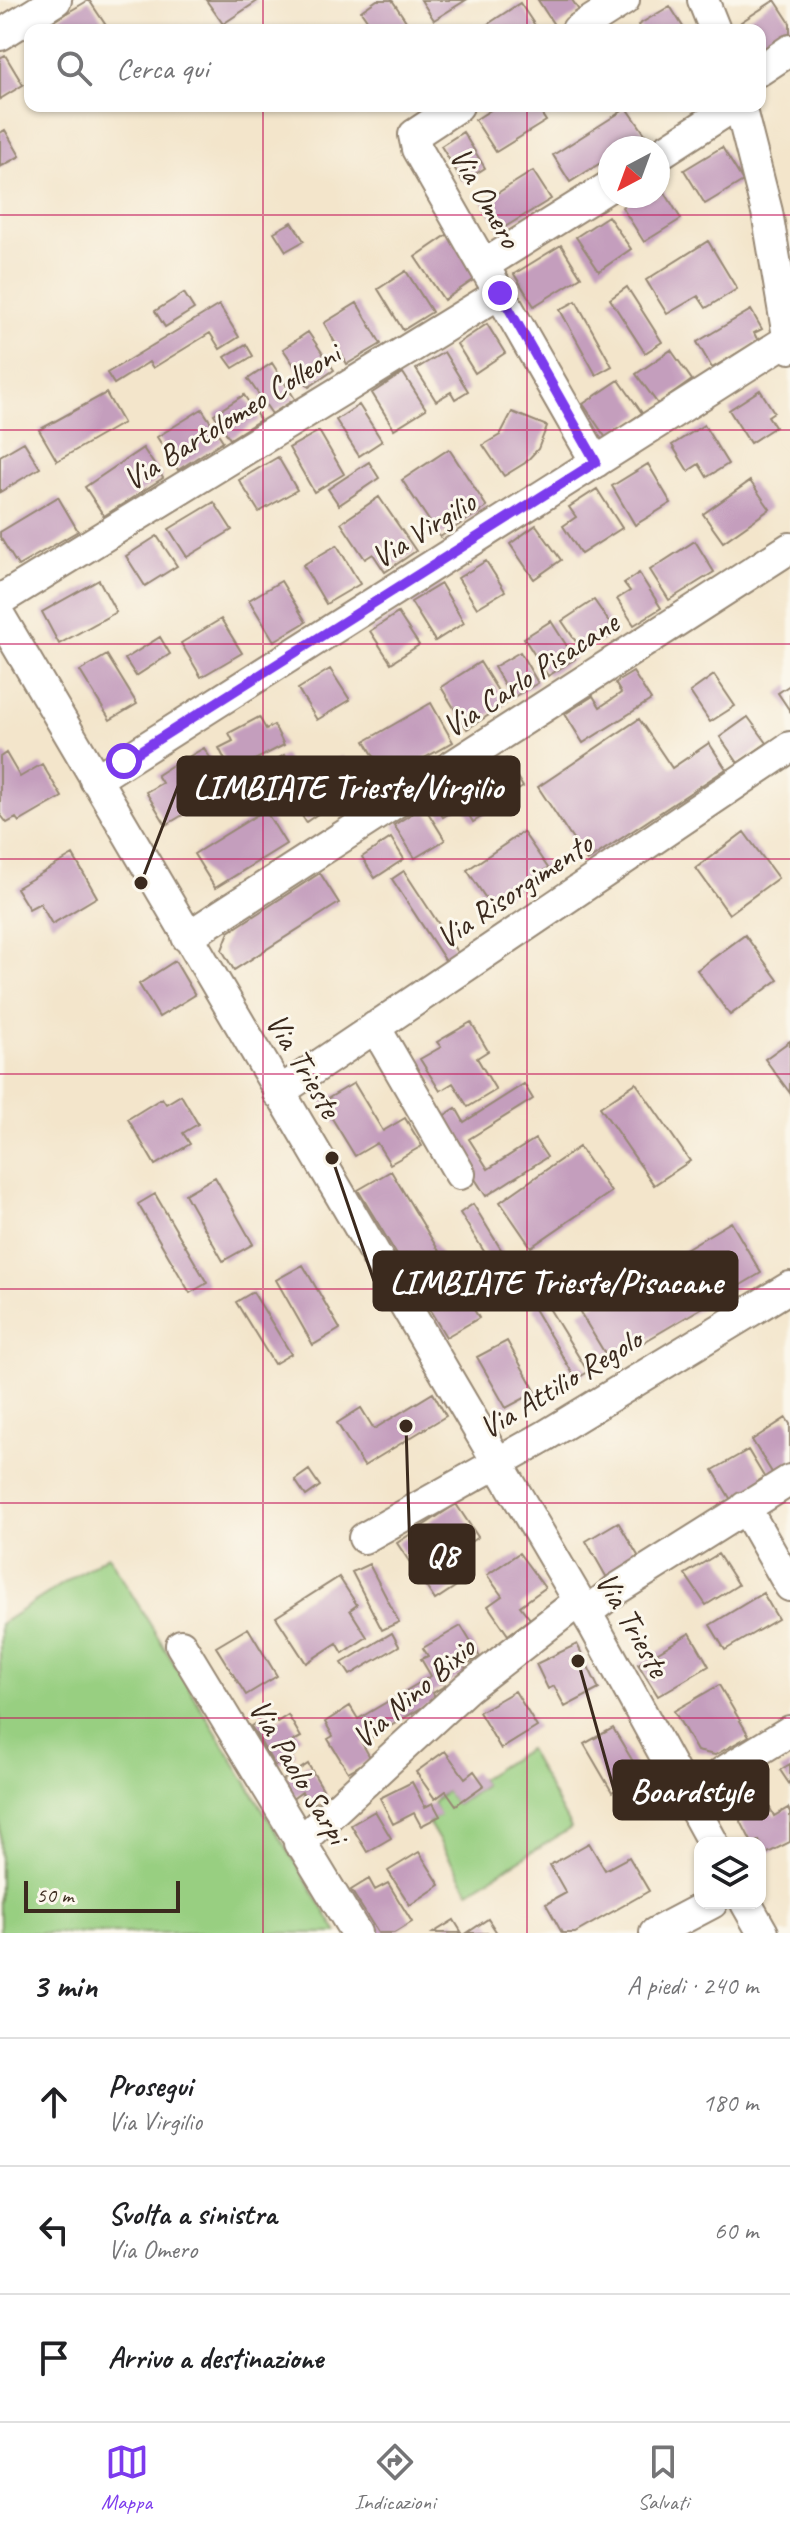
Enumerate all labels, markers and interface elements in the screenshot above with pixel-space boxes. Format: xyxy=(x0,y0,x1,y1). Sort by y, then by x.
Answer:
search box xyxy=(24,24,766,112)
icon: search xyxy=(52,46,96,90)
text: Cerca qui xyxy=(116,49,209,87)
north arrow xyxy=(598,136,670,208)
street label: Via Omero xyxy=(440,139,532,257)
route end xyxy=(482,275,518,311)
street label: Via Bartolomeo Colleoni xyxy=(115,331,351,500)
street label: Via Virgilio xyxy=(363,481,485,577)
street label: Via Carlo Pisacane xyxy=(434,601,628,747)
route start xyxy=(106,743,142,779)
callout: LIMBIATE Trieste/Virgilio xyxy=(178,757,519,815)
text: LIMBIATE Trieste/Virgilio xyxy=(193,765,506,808)
street label: Via Risorgimento xyxy=(428,822,602,958)
street label: Via Trieste xyxy=(256,1005,352,1127)
callout: LIMBIATE Trieste/Pisacane xyxy=(374,1252,737,1310)
text: LIMBIATE Trieste/Pisacane xyxy=(390,1260,726,1303)
street label: Via Attilio Regolo xyxy=(471,1317,652,1448)
callout: Q8 xyxy=(410,1525,474,1583)
text: Q8 xyxy=(426,1533,462,1576)
street label: Via Trieste xyxy=(586,1564,680,1687)
street label: Via Nino Bixio xyxy=(343,1626,485,1757)
street label: Via Paolo Sarpi xyxy=(239,1691,360,1855)
callout: Boardstyle xyxy=(614,1761,768,1819)
text: Boardstyle xyxy=(630,1769,756,1812)
map controls xyxy=(694,1837,766,1909)
button: layers xyxy=(694,1837,766,1909)
scale bar xyxy=(24,1877,180,1913)
text: 50 m xyxy=(36,1881,73,1909)
text: 3 min xyxy=(32,1964,97,2007)
text: A piedi · 240 m xyxy=(627,1969,758,2002)
text: Prosegui xyxy=(108,2067,192,2105)
icon: ahead xyxy=(32,2080,76,2124)
text: 180 m xyxy=(702,2086,758,2119)
text: Via Virgilio xyxy=(108,2105,202,2138)
text: Svolta a sinistra xyxy=(108,2195,277,2233)
icon: left xyxy=(32,2208,76,2252)
text: 60 m xyxy=(714,2214,758,2247)
text: Via Omero xyxy=(108,2233,197,2266)
icon: arrive xyxy=(32,2336,76,2380)
text: Arrivo a destinazione xyxy=(108,2339,323,2377)
tab: Mappa xyxy=(101,2440,152,2516)
tab: Indicazioni xyxy=(354,2440,435,2516)
tab: Salvati xyxy=(638,2440,689,2516)

